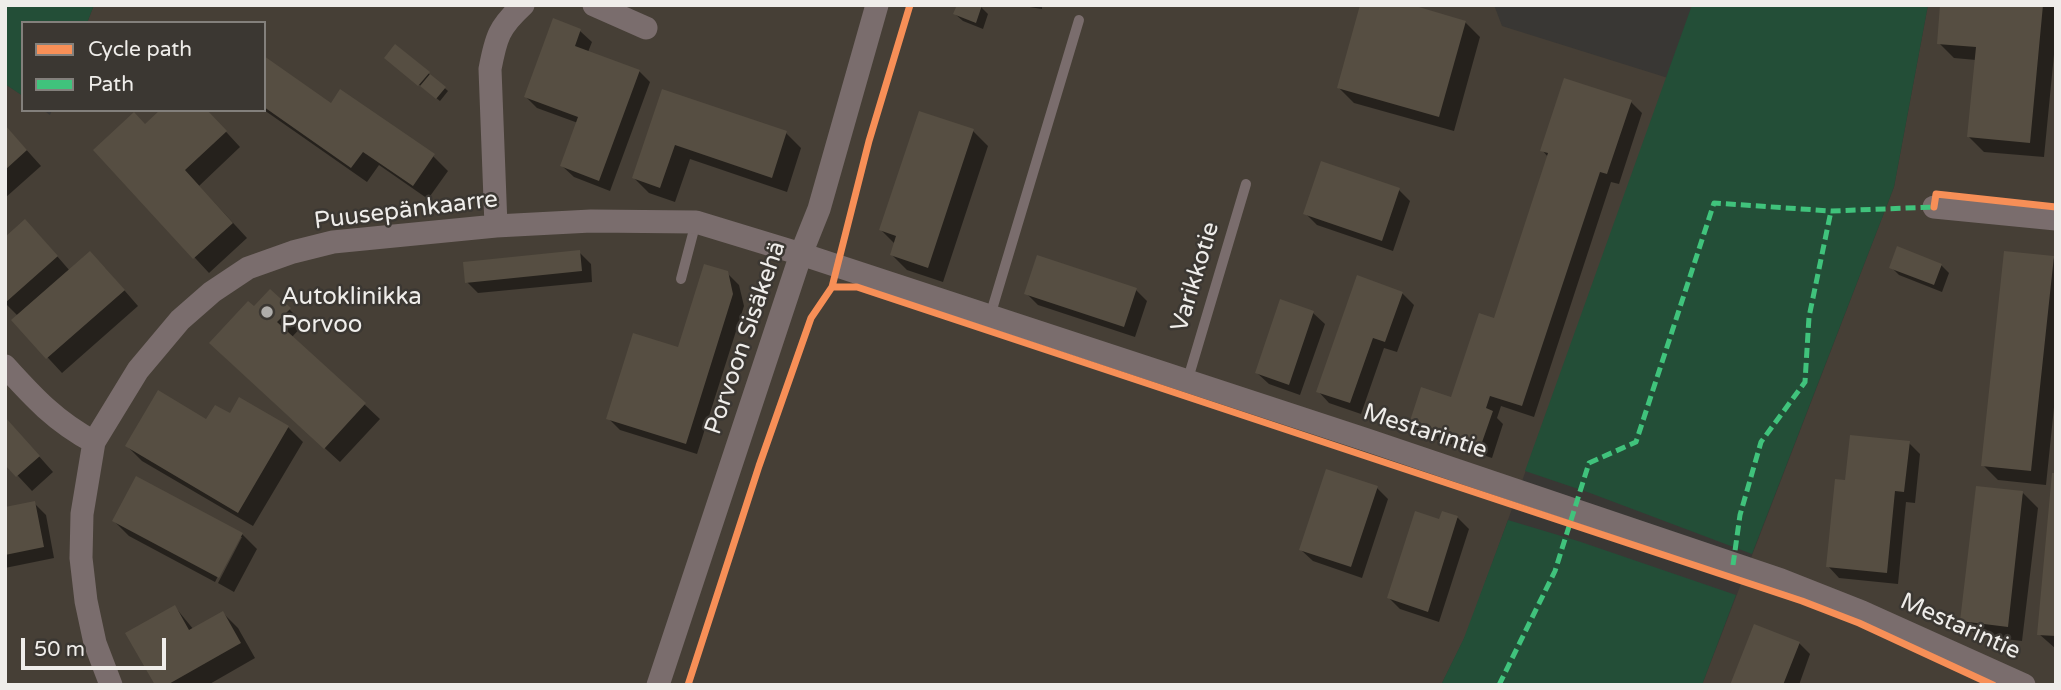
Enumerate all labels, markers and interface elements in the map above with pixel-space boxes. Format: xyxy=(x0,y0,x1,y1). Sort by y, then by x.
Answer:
legend xyxy=(21,21,266,112)
text: Cycle path xyxy=(88,37,192,62)
text: Path xyxy=(88,72,134,97)
street label: Puusepänkaarre xyxy=(312,185,500,237)
street label: Varikkotie xyxy=(1166,219,1226,335)
street label: Porvoon Sisäkehä xyxy=(699,238,793,438)
place label: Autoklinikka Porvoo xyxy=(281,284,422,340)
marker: Autoklinikka Porvoo xyxy=(259,304,275,320)
street label: Mestarintie xyxy=(1359,398,1491,466)
street label: Mestarintie xyxy=(1895,588,2025,666)
scale bar xyxy=(24,624,170,668)
text: 50 m xyxy=(34,637,85,662)

